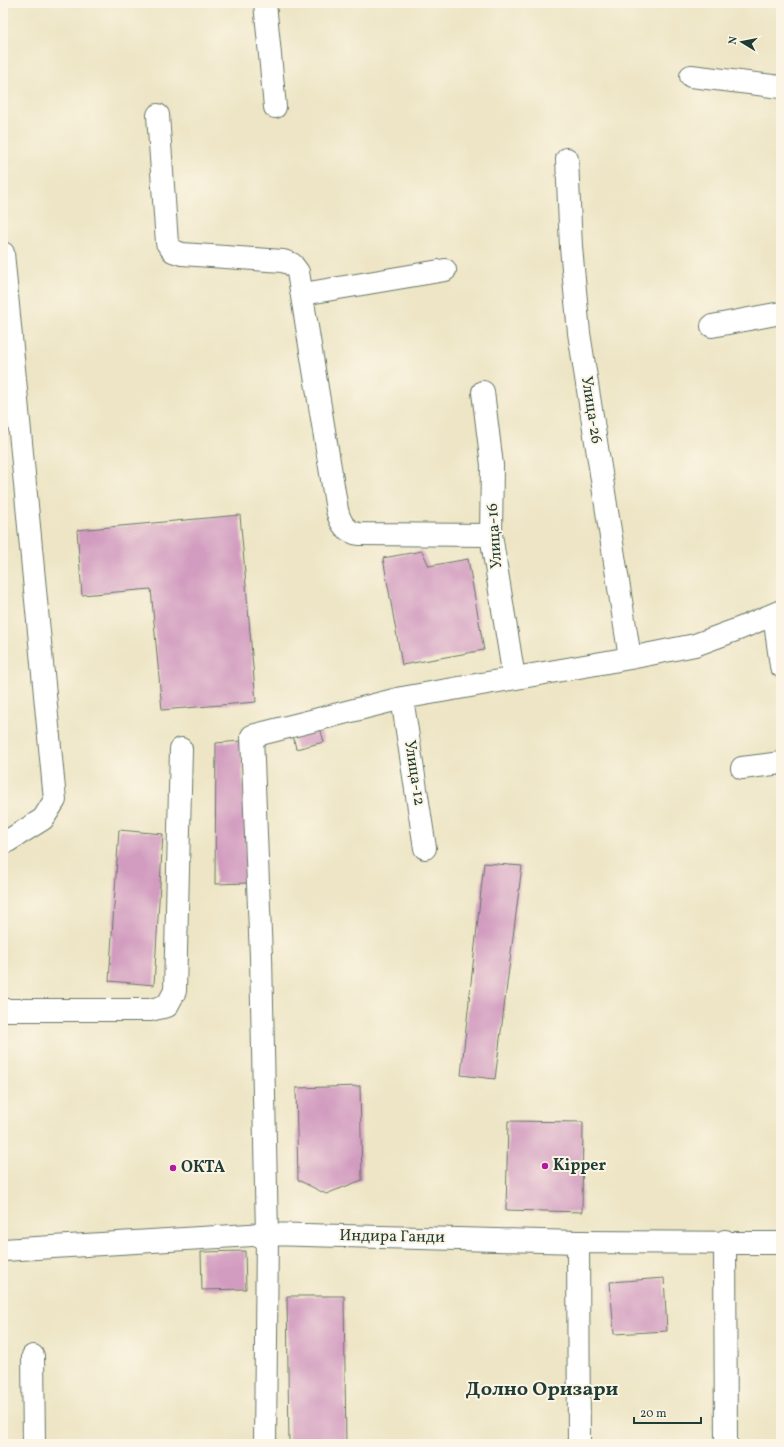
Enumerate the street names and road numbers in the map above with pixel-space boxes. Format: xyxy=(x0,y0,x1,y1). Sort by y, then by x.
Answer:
street label: Улица-26 xyxy=(575,375,607,445)
street label: Улица-16 xyxy=(482,503,508,569)
street label: Улица-12 xyxy=(398,739,430,807)
street label: Индира Ганди xyxy=(339,1225,445,1249)

